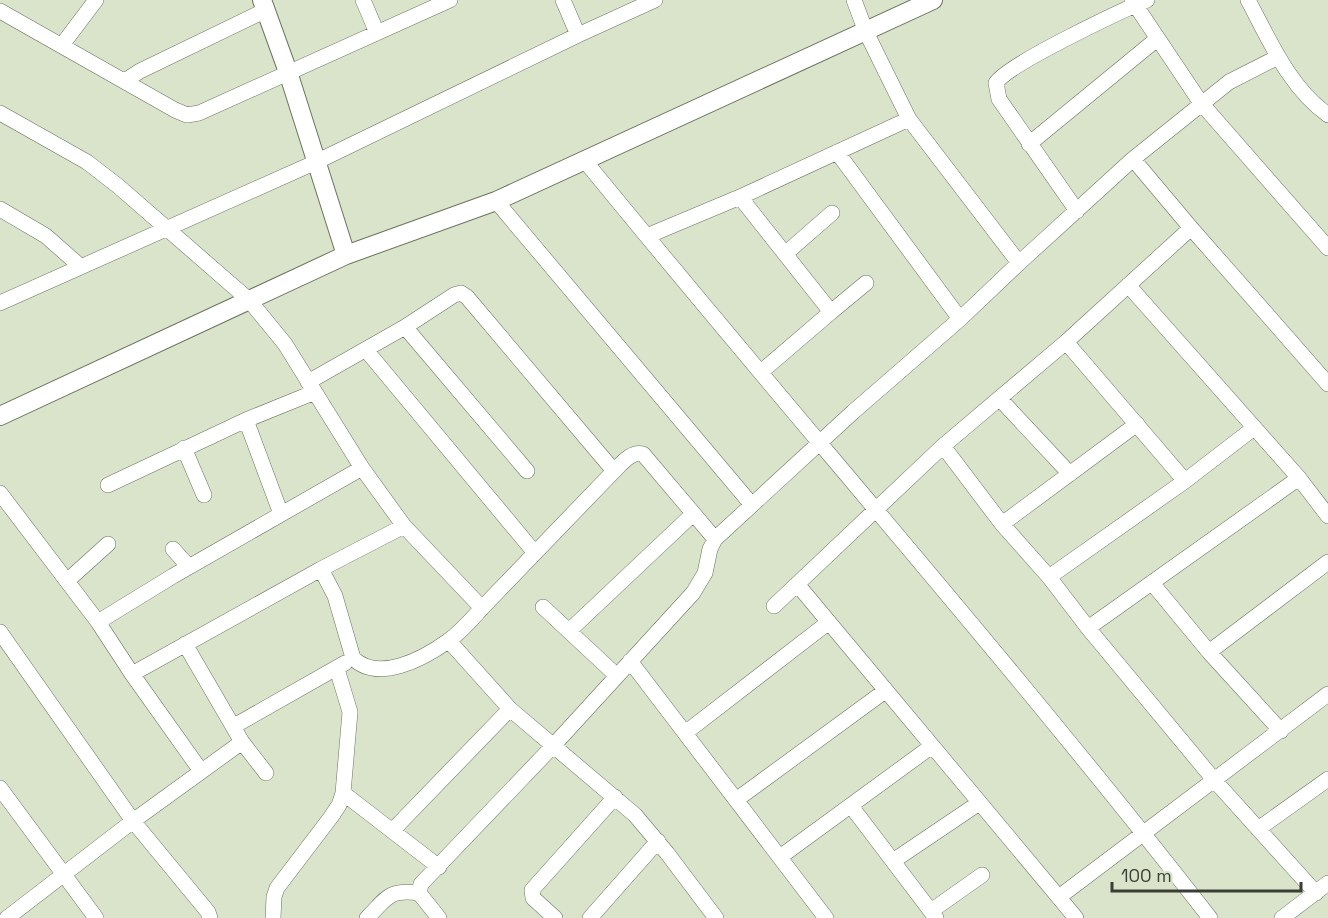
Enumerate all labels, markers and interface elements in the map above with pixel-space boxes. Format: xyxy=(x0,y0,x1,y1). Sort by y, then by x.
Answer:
scale bar xyxy=(1112,855,1301,893)
text: 100 m xyxy=(1121,864,1172,887)

